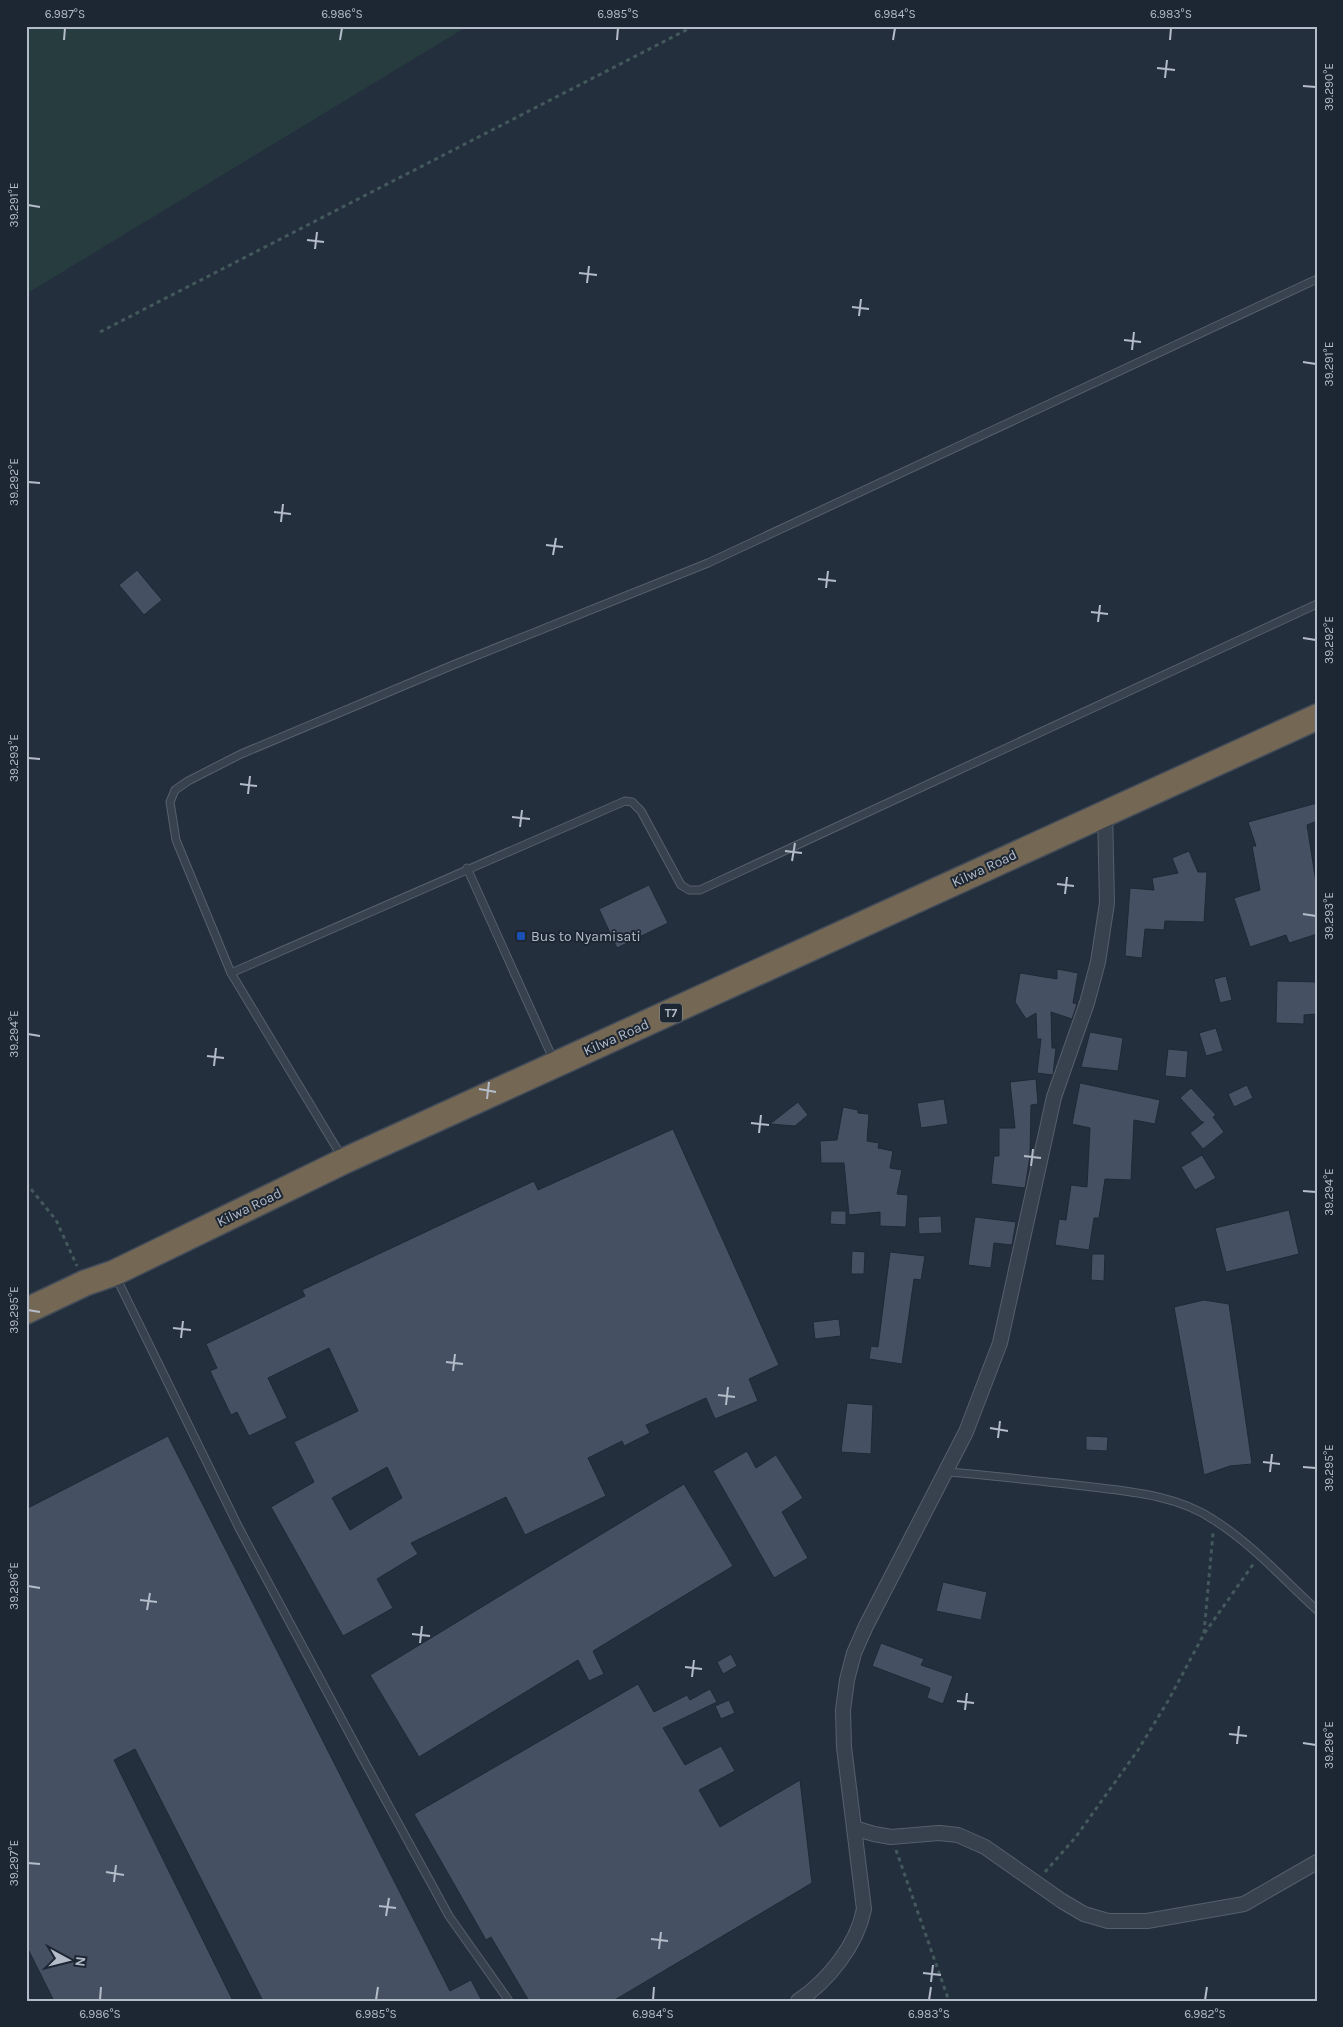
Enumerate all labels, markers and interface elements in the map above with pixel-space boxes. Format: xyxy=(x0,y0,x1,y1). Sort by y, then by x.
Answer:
text: 6.987°S xyxy=(45,7,85,21)
text: 6.986°S xyxy=(321,7,363,21)
text: 6.985°S xyxy=(597,7,639,21)
text: 6.984°S xyxy=(874,7,916,21)
text: 6.983°S xyxy=(1150,7,1192,21)
text: 39.290°E xyxy=(1322,63,1336,111)
text: 39.291°E xyxy=(7,183,21,227)
text: 39.291°E xyxy=(1322,342,1336,386)
text: 39.292°E xyxy=(7,458,21,506)
text: 39.292°E xyxy=(1322,616,1336,664)
text: 39.293°E xyxy=(7,734,21,782)
street label: Kilwa Road xyxy=(949,846,1020,891)
text: 39.293°E xyxy=(1322,892,1336,940)
place label: Bus to Nyamisati xyxy=(531,928,641,945)
marker: Bus to Nyamisati xyxy=(515,930,527,942)
road number: T7 xyxy=(660,1004,682,1022)
text: 39.294°E xyxy=(7,1010,21,1058)
street label: Kilwa Road xyxy=(581,1015,652,1059)
text: 39.294°E xyxy=(1322,1168,1336,1216)
street label: Kilwa Road xyxy=(214,1184,284,1230)
text: 39.295°E xyxy=(7,1286,21,1334)
text: 39.295°E xyxy=(1322,1444,1336,1492)
text: 39.296°E xyxy=(7,1562,21,1610)
text: 39.296°E xyxy=(1322,1721,1336,1769)
text: 39.297°E xyxy=(7,1840,21,1886)
north arrow xyxy=(42,1934,92,1984)
text: N xyxy=(71,1956,89,1968)
text: 6.986°S xyxy=(79,2007,121,2021)
text: 6.985°S xyxy=(355,2007,397,2021)
text: 6.984°S xyxy=(632,2007,674,2021)
text: 6.983°S xyxy=(908,2007,950,2021)
text: 6.982°S xyxy=(1184,2007,1226,2021)

